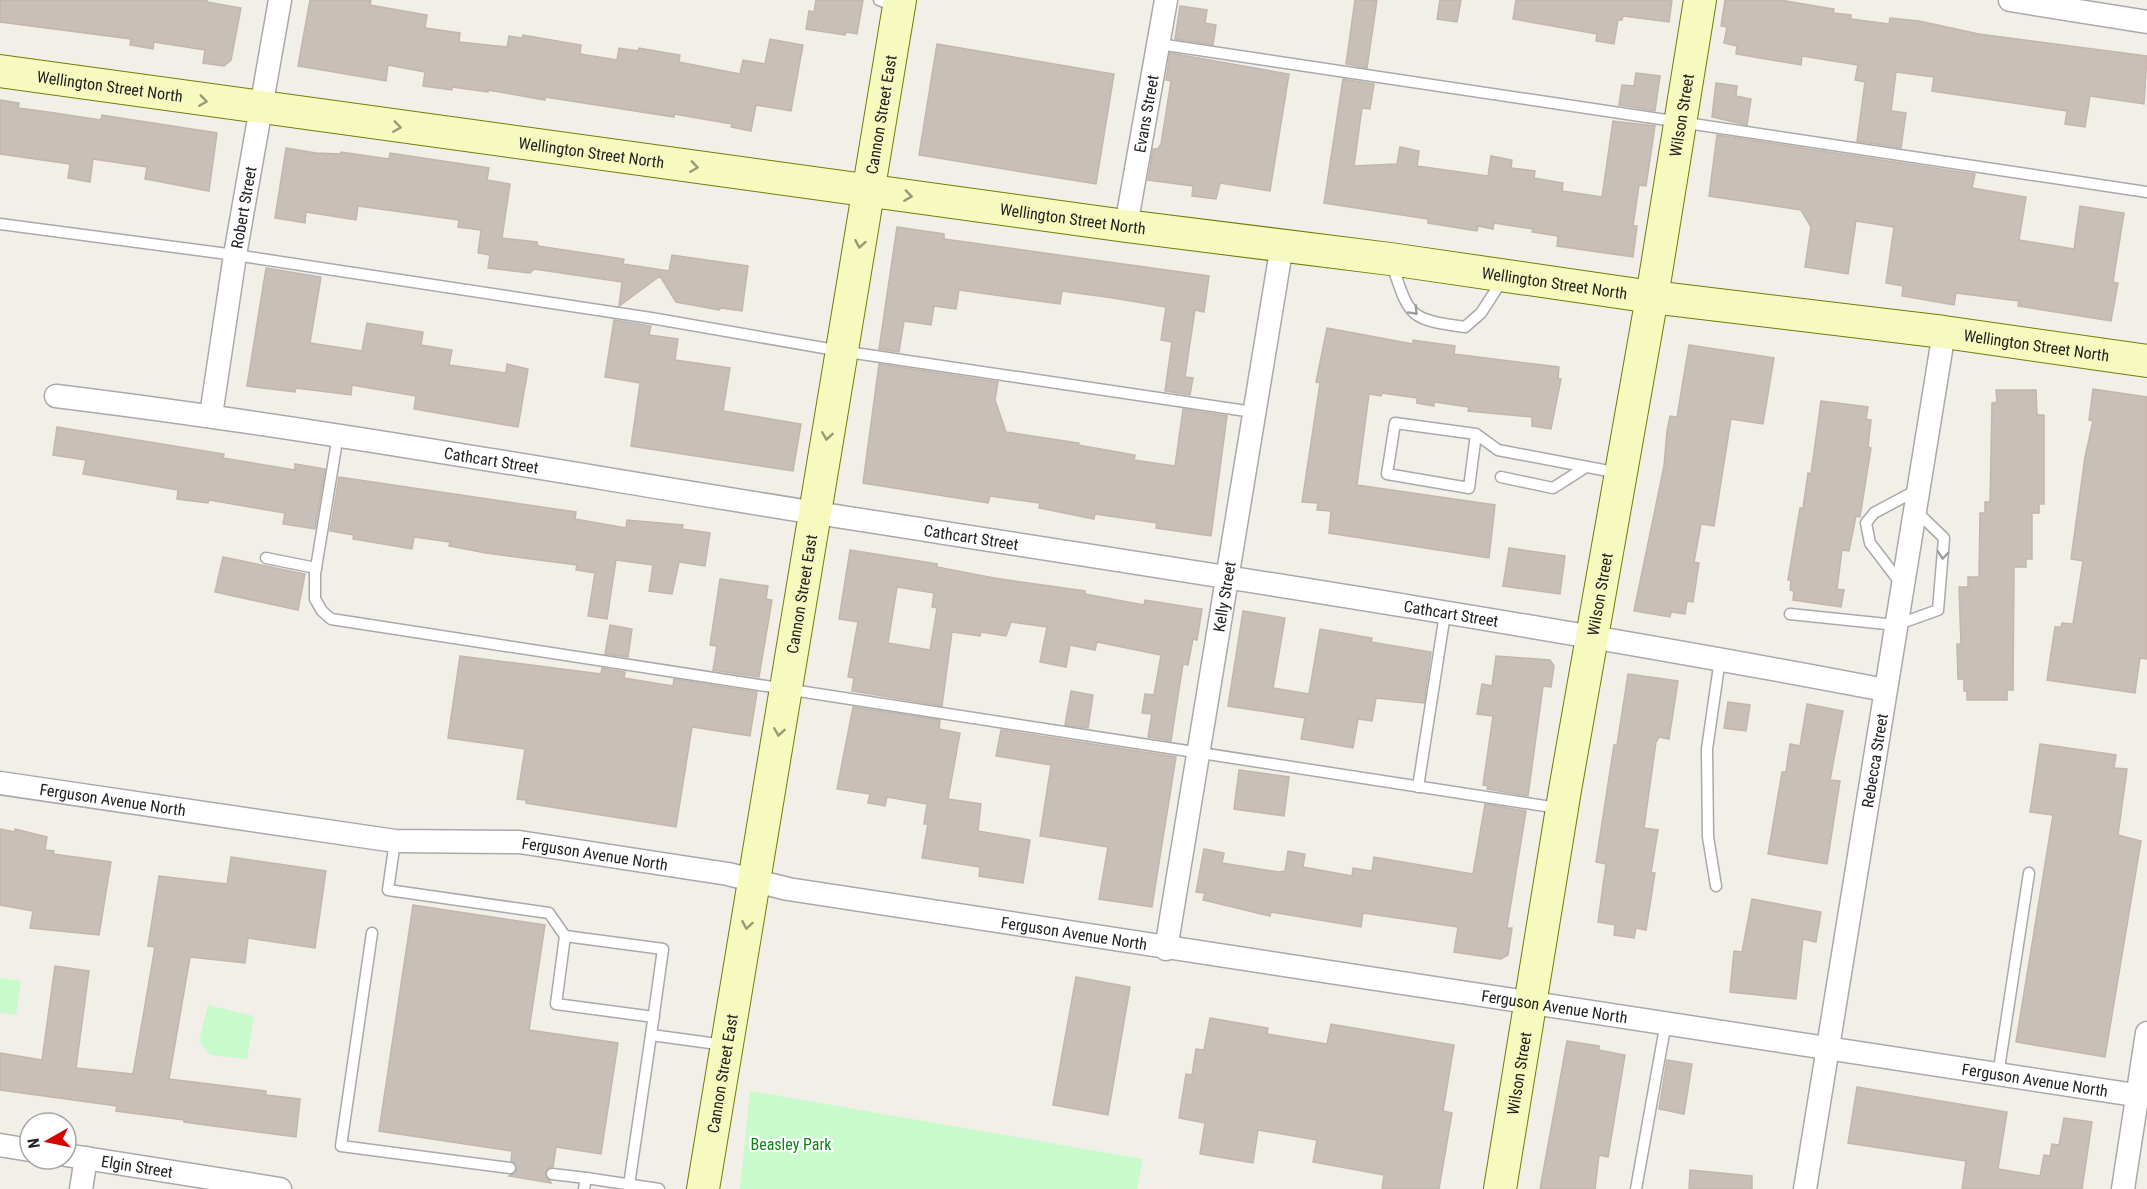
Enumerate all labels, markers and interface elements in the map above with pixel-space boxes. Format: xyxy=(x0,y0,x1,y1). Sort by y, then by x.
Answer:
street label: Cannon Street East xyxy=(862,53,900,176)
street label: Wellington Street North xyxy=(36,67,184,106)
street label: Wilson Street xyxy=(1665,72,1697,158)
street label: Evans Street xyxy=(1130,73,1162,154)
one-way arrow xyxy=(199,94,208,106)
one-way arrow xyxy=(392,121,401,133)
street label: Wellington Street North xyxy=(517,133,666,172)
one-way arrow xyxy=(689,161,698,173)
street label: Robert Street xyxy=(227,165,260,250)
one-way arrow xyxy=(903,189,913,202)
street label: Wellington Street North xyxy=(999,199,1147,238)
one-way arrow xyxy=(855,240,867,249)
street label: Wellington Street North xyxy=(1481,263,1629,303)
one-way arrow xyxy=(1406,304,1417,315)
street label: Wellington Street North xyxy=(1962,325,2111,365)
one-way arrow xyxy=(821,431,834,441)
street label: Cathcart Street xyxy=(443,443,540,477)
street label: Cathcart Street xyxy=(923,520,1020,554)
street label: Cannon Street East xyxy=(782,533,821,655)
street label: Wilson Street xyxy=(1583,551,1616,637)
one-way arrow xyxy=(1937,551,1950,560)
street label: Kelly Street xyxy=(1209,560,1239,633)
street label: Cathcart Street xyxy=(1402,596,1500,631)
street label: Rebecca Street xyxy=(1858,712,1892,809)
one-way arrow xyxy=(773,728,785,737)
street label: Ferguson Avenue North xyxy=(38,779,187,820)
street label: Ferguson Avenue North xyxy=(520,833,669,874)
street label: Ferguson Avenue North xyxy=(1000,912,1149,954)
one-way arrow xyxy=(741,920,753,929)
street label: Ferguson Avenue North xyxy=(1480,986,1629,1027)
street label: Cannon Street East xyxy=(703,1012,741,1135)
street label: Wilson Street xyxy=(1503,1030,1535,1116)
street label: Ferguson Avenue North xyxy=(1961,1059,2109,1100)
north arrow xyxy=(18,1111,78,1171)
park label: Beasley Park xyxy=(750,1135,832,1154)
text: N xyxy=(24,1137,44,1150)
street label: Elgin Street xyxy=(100,1151,174,1181)

